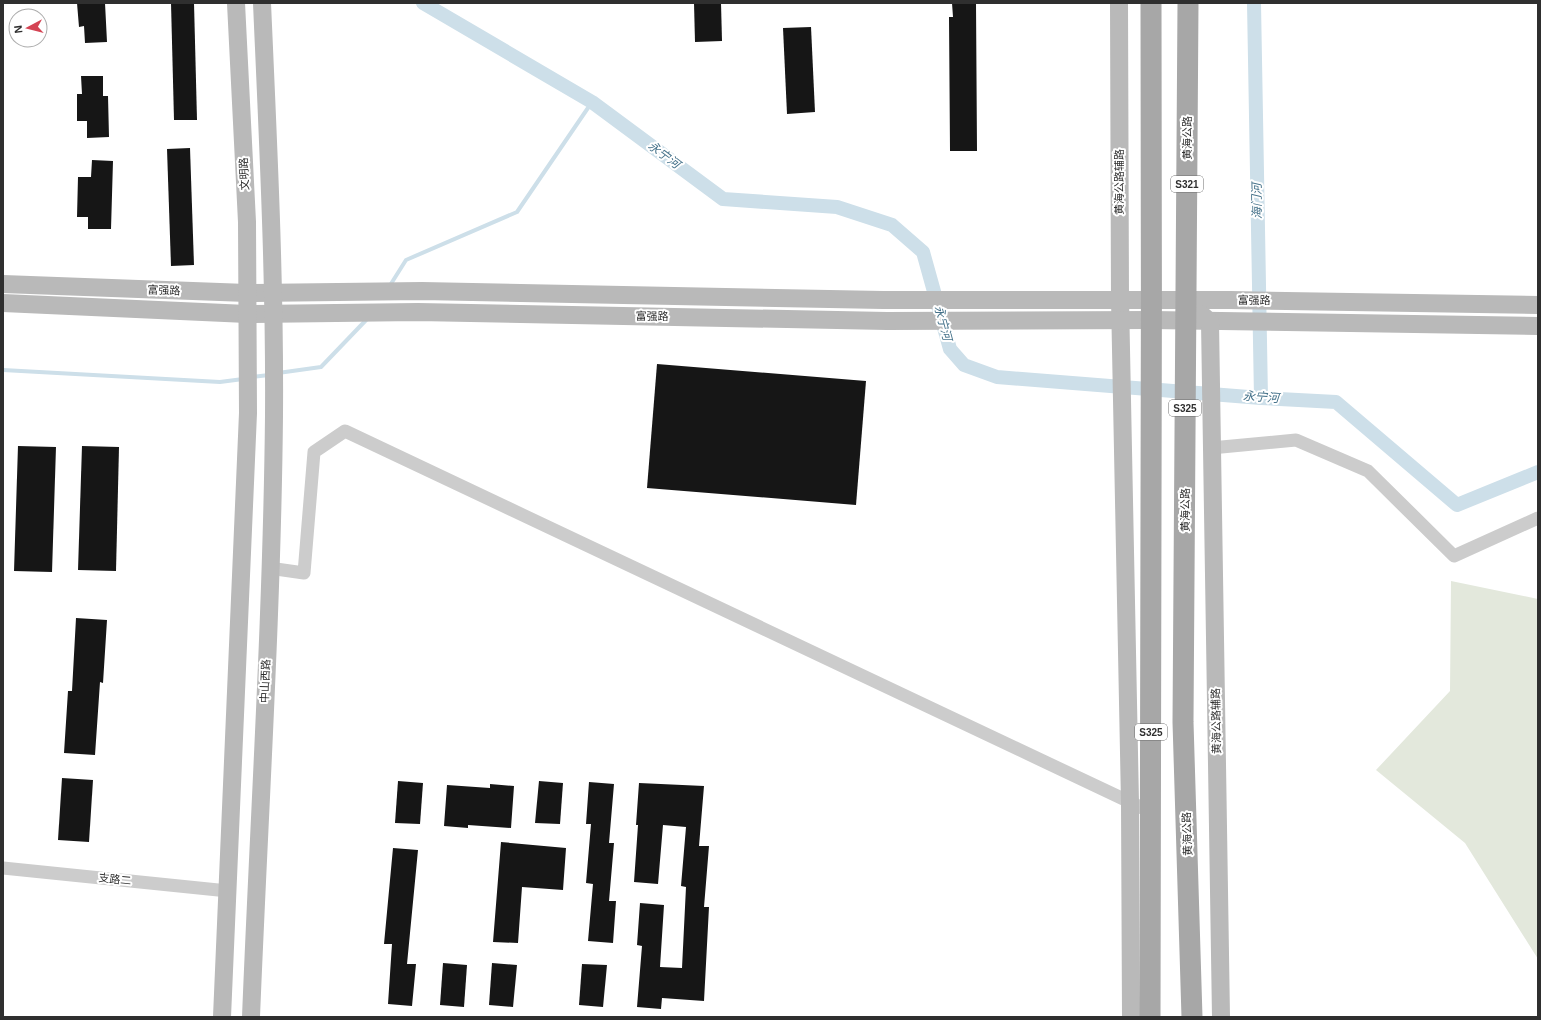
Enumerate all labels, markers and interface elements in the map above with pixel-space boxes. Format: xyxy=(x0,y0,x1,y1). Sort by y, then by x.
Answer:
north arrow xyxy=(8,8,48,48)
text: N xyxy=(12,24,25,34)
street label: 黄海公路 xyxy=(1181,116,1193,160)
water label: 永宁河 xyxy=(645,139,684,173)
street label: 黄海公路辅路 xyxy=(1113,149,1125,215)
street label: 文明路 xyxy=(237,157,251,191)
road number: S321 xyxy=(1171,176,1203,192)
water label: 海门河 xyxy=(1250,181,1264,219)
street label: 富强路 xyxy=(147,283,181,297)
street label: 富强路 xyxy=(1237,294,1271,306)
water label: 永宁河 xyxy=(932,304,955,344)
street label: 富强路 xyxy=(635,310,669,322)
water label: 永宁河 xyxy=(1243,389,1281,405)
road number: S325 xyxy=(1169,400,1201,416)
street label: 黄海公路 xyxy=(1179,488,1191,532)
street label: 中山西路 xyxy=(258,659,272,703)
street label: 黄海公路辅路 xyxy=(1209,688,1223,754)
road number: S325 xyxy=(1135,724,1167,740)
street label: 黄海公路 xyxy=(1180,812,1194,856)
street label: 支路二 xyxy=(98,871,132,887)

